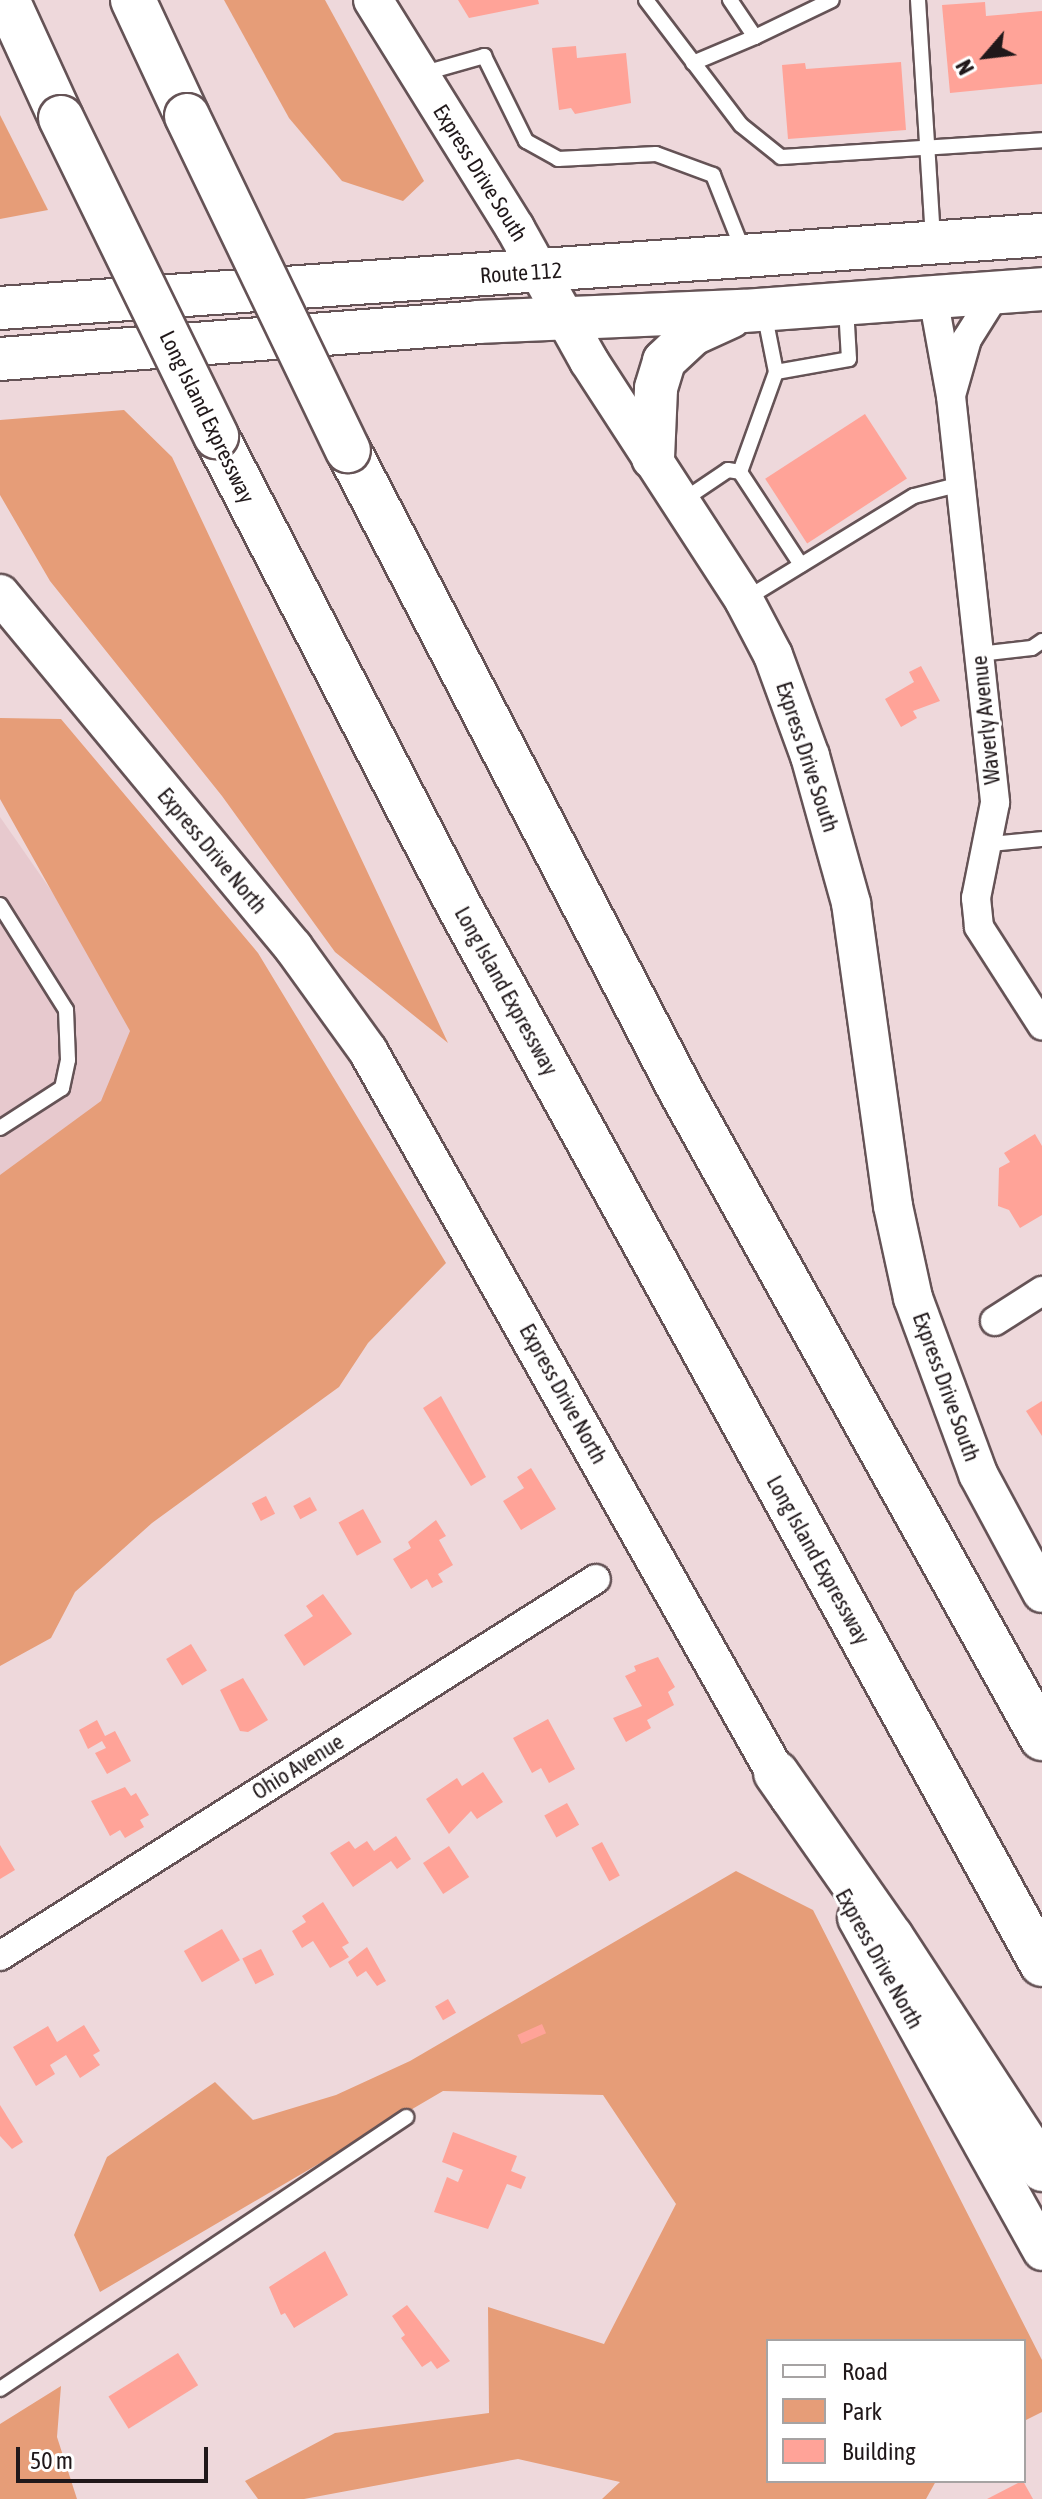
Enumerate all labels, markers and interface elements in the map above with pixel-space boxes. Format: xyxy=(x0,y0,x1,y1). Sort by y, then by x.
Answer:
north arrow xyxy=(946,16,1026,96)
text: N xyxy=(950,55,979,79)
street label: Express Drive South xyxy=(427,100,533,246)
street label: Route 112 xyxy=(479,257,563,289)
street label: Long Island Expressway xyxy=(154,327,260,507)
street label: Waverly Avenue xyxy=(966,654,1006,786)
street label: Express Drive South xyxy=(770,678,844,836)
street label: Express Drive North xyxy=(152,783,272,919)
street label: Long Island Expressway xyxy=(449,902,563,1080)
street label: Express Drive South xyxy=(907,1309,985,1465)
street label: Express Drive North xyxy=(514,1319,612,1469)
street label: Long Island Expressway xyxy=(761,1471,875,1649)
street label: Ohio Avenue xyxy=(247,1729,349,1805)
street label: Express Drive North xyxy=(830,1884,928,2034)
legend xyxy=(766,2339,1026,2483)
text: Road xyxy=(842,2358,888,2385)
text: Park xyxy=(842,2398,882,2425)
scale bar xyxy=(20,2431,212,2481)
text: Building xyxy=(842,2438,915,2465)
text: 50 m xyxy=(30,2447,73,2474)

